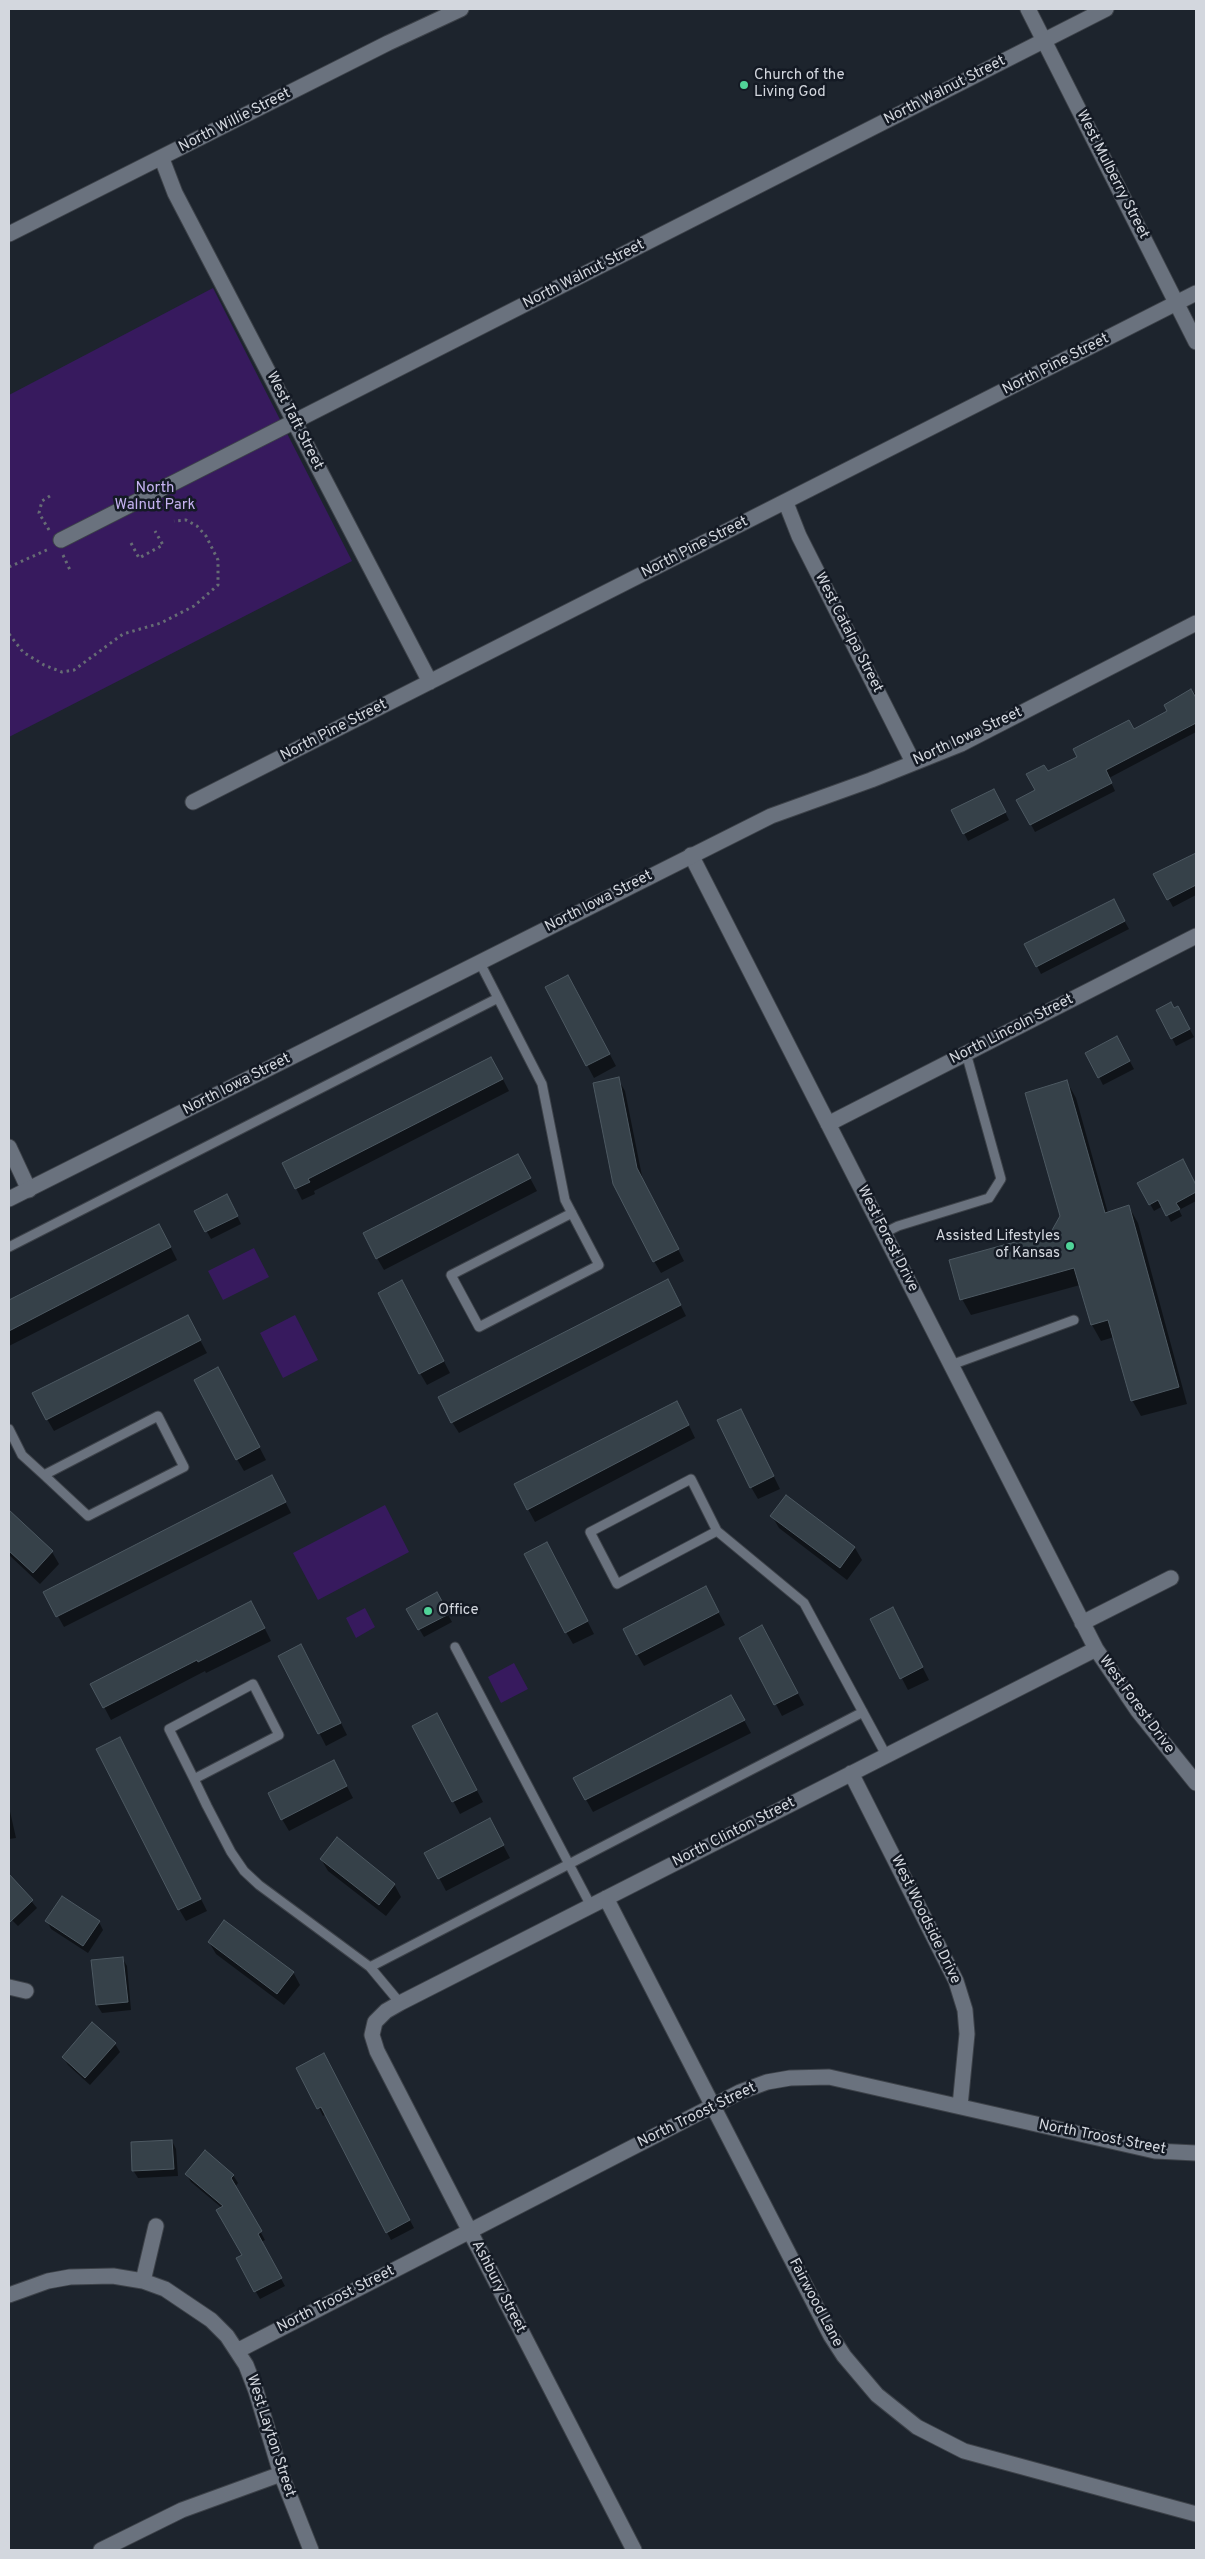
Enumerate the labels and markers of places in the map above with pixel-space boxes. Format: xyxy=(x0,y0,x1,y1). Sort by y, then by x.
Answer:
place label: Church of the Living God xyxy=(754,67,844,102)
marker: Church of the Living God xyxy=(738,79,750,91)
place label: Assisted Lifestyles of Kansas xyxy=(935,1228,1060,1263)
marker: Assisted Lifestyles of Kansas xyxy=(1064,1240,1076,1252)
place label: Office xyxy=(438,1602,479,1620)
marker: Office xyxy=(422,1605,434,1617)

